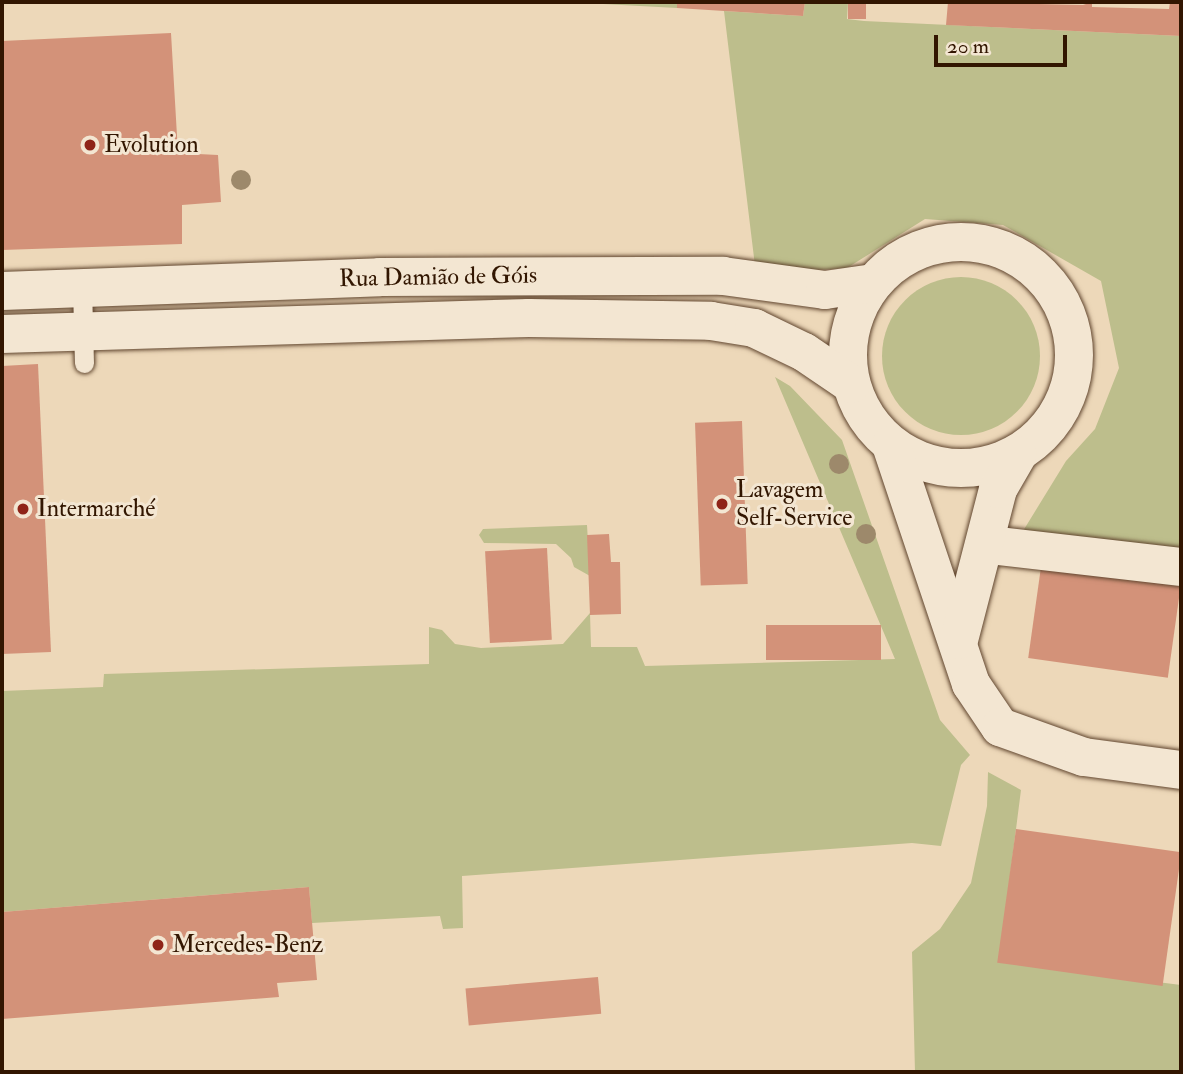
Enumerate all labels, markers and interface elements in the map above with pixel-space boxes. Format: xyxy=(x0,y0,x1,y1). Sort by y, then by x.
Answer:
scale bar xyxy=(938,21,1071,65)
text: 20 m xyxy=(947,33,989,60)
place label: Evolution xyxy=(104,131,199,159)
marker: Evolution xyxy=(82,137,98,153)
street label: Rua Damião de Góis xyxy=(339,261,537,293)
place label: Lavagem Self-Service xyxy=(736,476,852,532)
place label: Intermarché xyxy=(37,495,155,523)
marker: Lavagem Self-Service xyxy=(714,496,730,512)
marker: Intermarché xyxy=(15,501,31,517)
place label: Mercedes-Benz xyxy=(172,931,323,959)
marker: Mercedes-Benz xyxy=(150,937,166,953)

